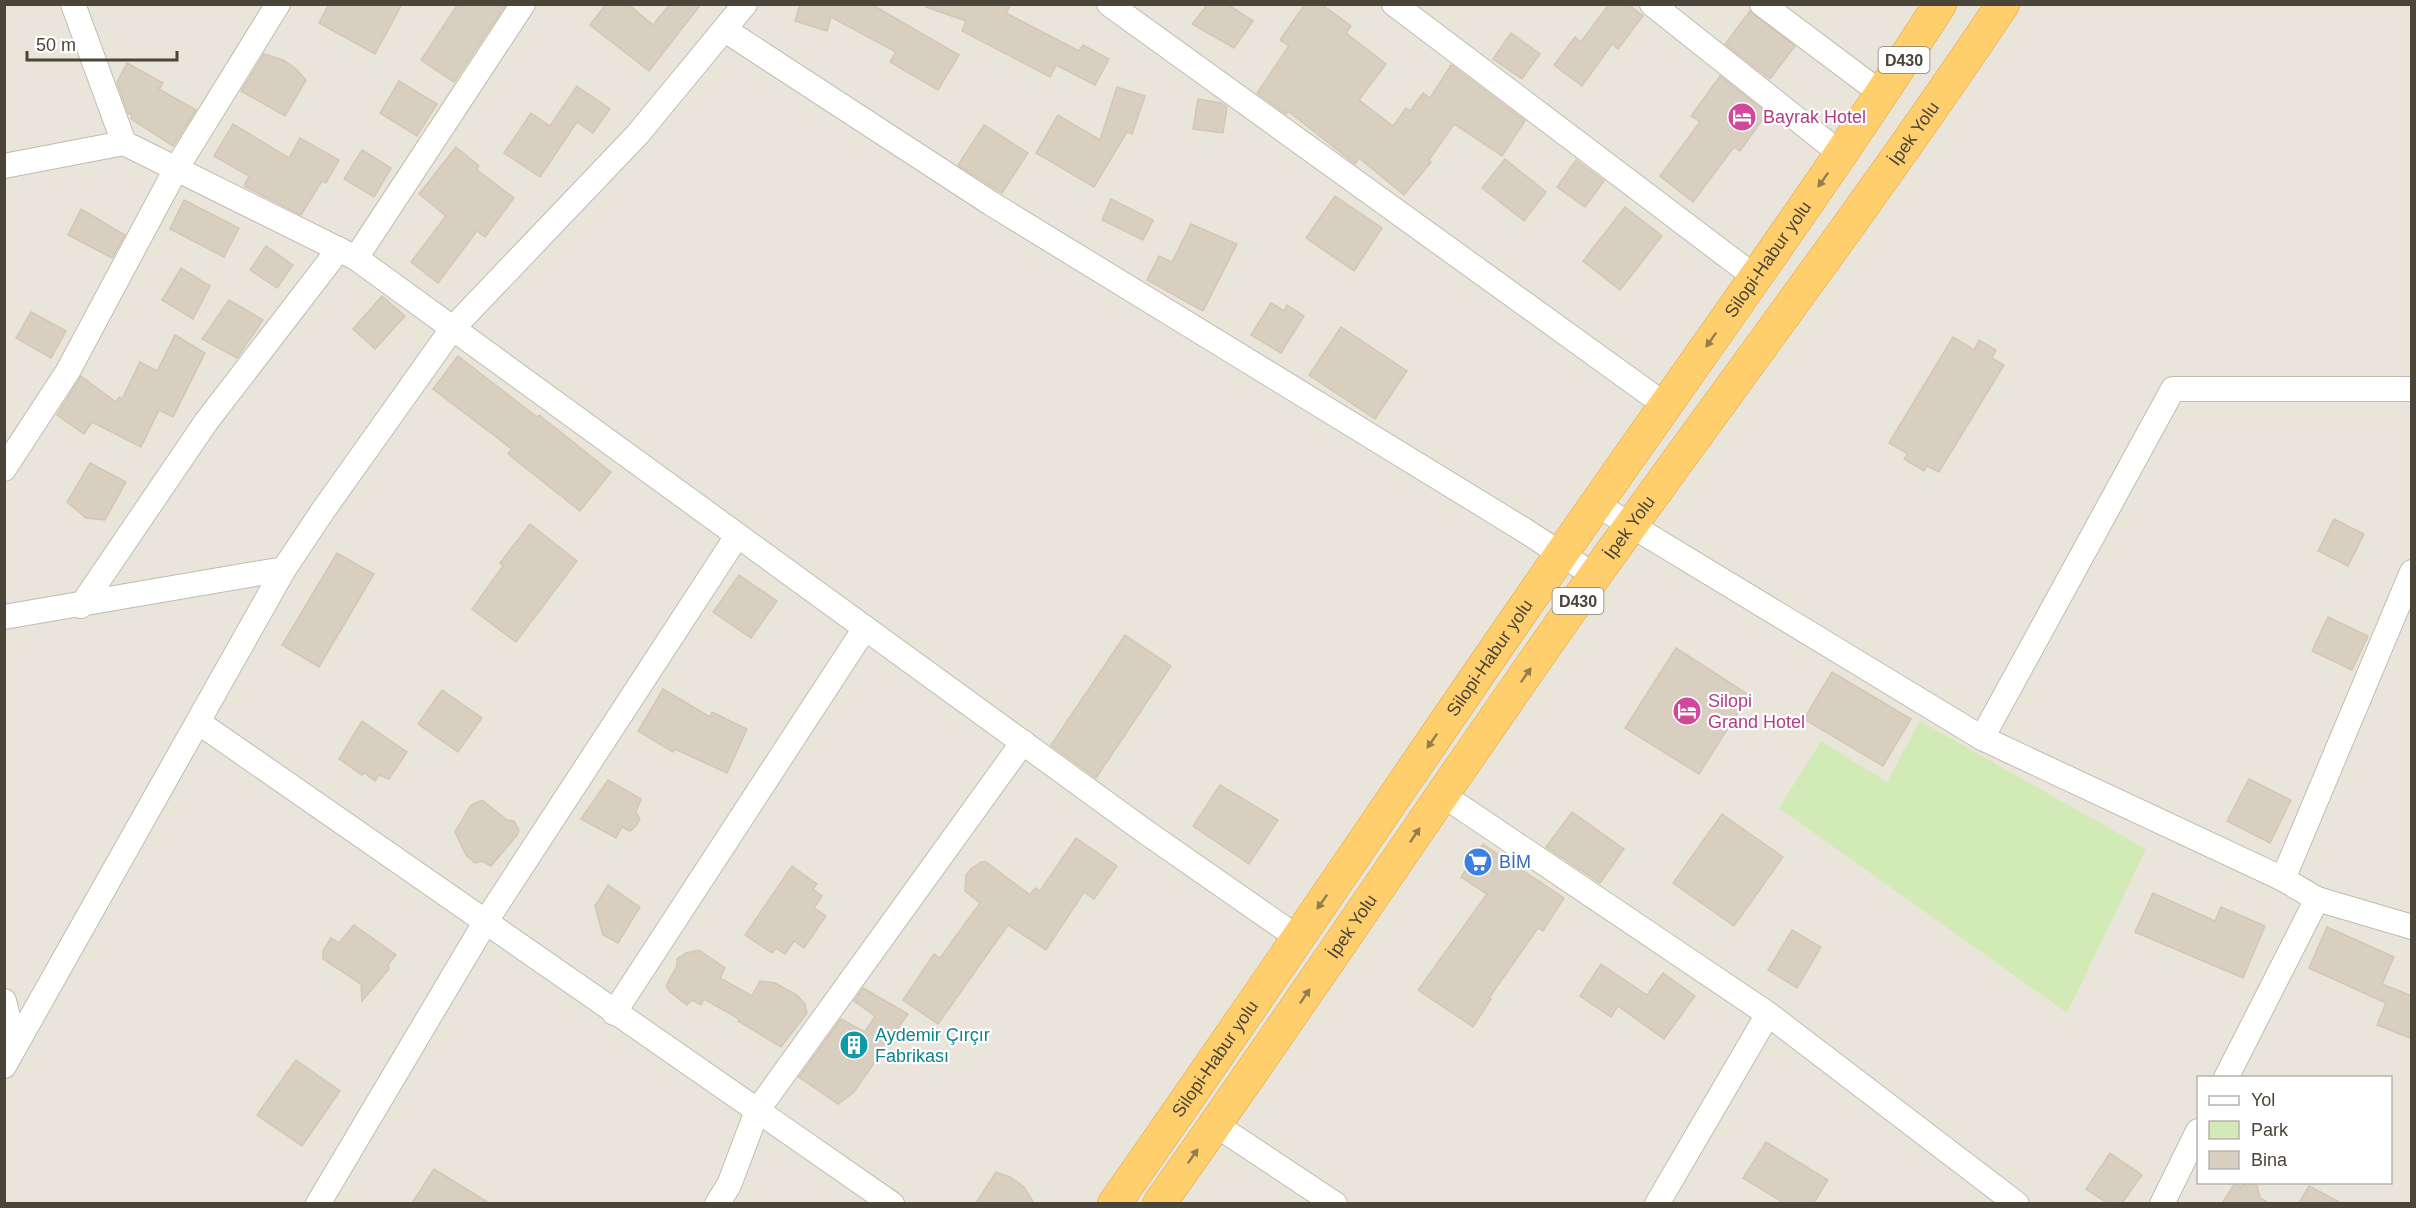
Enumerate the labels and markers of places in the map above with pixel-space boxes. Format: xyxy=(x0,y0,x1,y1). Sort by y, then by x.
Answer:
hotel icon: Bayrak Hotel xyxy=(1726,101,1758,133)
place label: Bayrak Hotel xyxy=(1763,107,1866,127)
place label: Silopi Grand Hotel xyxy=(1708,691,1805,732)
hotel icon: Silopi Grand Hotel xyxy=(1671,695,1703,727)
supermarket icon: BİM xyxy=(1462,846,1494,878)
place label: BİM xyxy=(1499,852,1531,872)
place label: Aydemir Çırçır Fabrikası xyxy=(875,1025,990,1066)
building icon: Aydemir Çırçır Fabrikası xyxy=(838,1029,870,1061)

